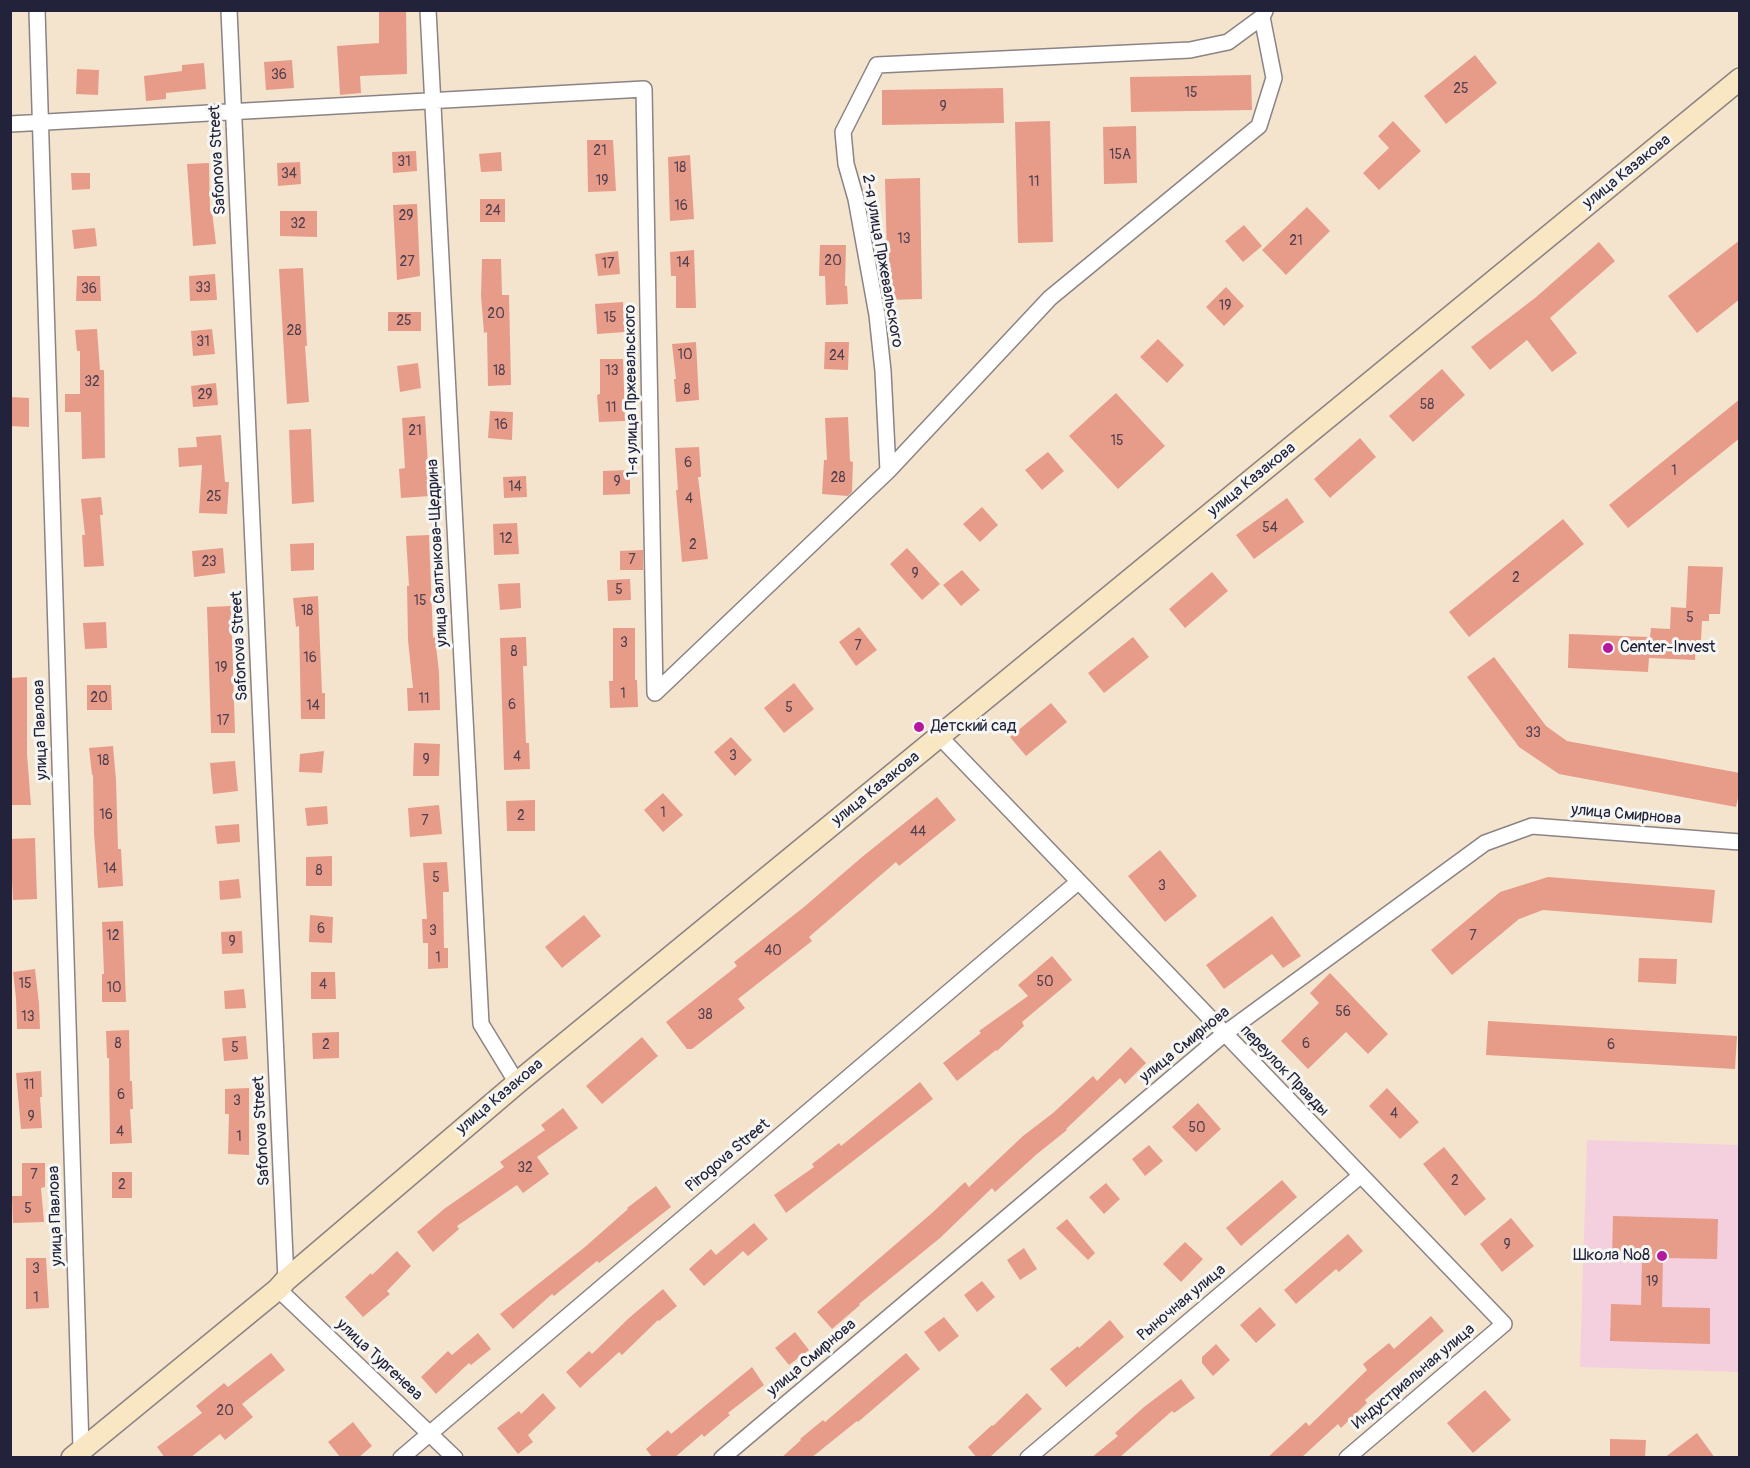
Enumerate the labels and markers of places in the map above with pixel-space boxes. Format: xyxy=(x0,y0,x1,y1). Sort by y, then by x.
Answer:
place label: Center-Invest xyxy=(1620,638,1715,658)
marker: Center-Invest xyxy=(1601,641,1615,655)
place label: Детский сад xyxy=(931,717,1016,737)
marker: Детский сад xyxy=(912,720,926,734)
place label: Школа №8 xyxy=(1573,1246,1650,1266)
marker: Школа №8 xyxy=(1655,1249,1669,1263)

